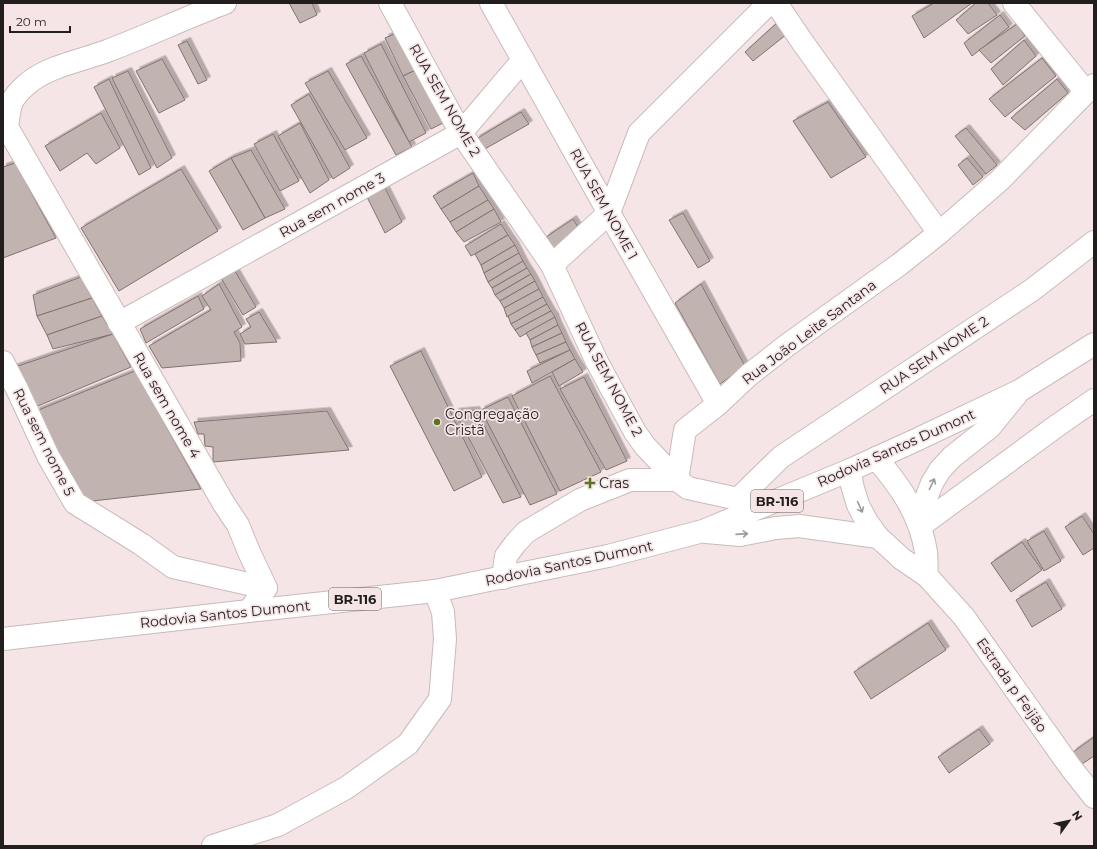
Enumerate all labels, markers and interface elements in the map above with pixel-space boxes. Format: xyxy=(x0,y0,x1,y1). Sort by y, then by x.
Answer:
scale bar xyxy=(10,8,70,34)
text: 20 m xyxy=(16,14,47,29)
street label: RUA SEM NOME 2 xyxy=(405,40,485,160)
street label: RUA SEM NOME 1 xyxy=(566,145,642,263)
street label: Rua sem nome 3 xyxy=(276,168,388,242)
street label: Rua João Leite Santana xyxy=(738,276,880,388)
street label: RUA SEM NOME 2 xyxy=(876,312,992,398)
street label: RUA SEM NOME 2 xyxy=(571,319,647,439)
street label: Rua sem nome 4 xyxy=(129,349,205,462)
street label: Rua sem nome 5 xyxy=(9,385,79,499)
place label: Congregação Cristã xyxy=(445,405,539,439)
street label: Rodovia Santos Dumont xyxy=(814,405,978,491)
marker: Congregação Cristã xyxy=(432,417,442,427)
place label: Cras xyxy=(599,474,629,492)
marker: Cras xyxy=(584,477,596,489)
one-way arrow xyxy=(929,478,936,490)
road number: BR-116 xyxy=(751,490,803,512)
one-way arrow xyxy=(857,501,864,513)
one-way arrow xyxy=(735,530,748,537)
street label: Rodovia Santos Dumont xyxy=(483,536,655,590)
road number: BR-116 xyxy=(329,588,381,610)
street label: Rodovia Santos Dumont xyxy=(139,596,311,632)
street label: Estrada p Feijão xyxy=(973,634,1051,736)
north arrow xyxy=(1049,801,1089,841)
text: N xyxy=(1069,808,1086,823)

